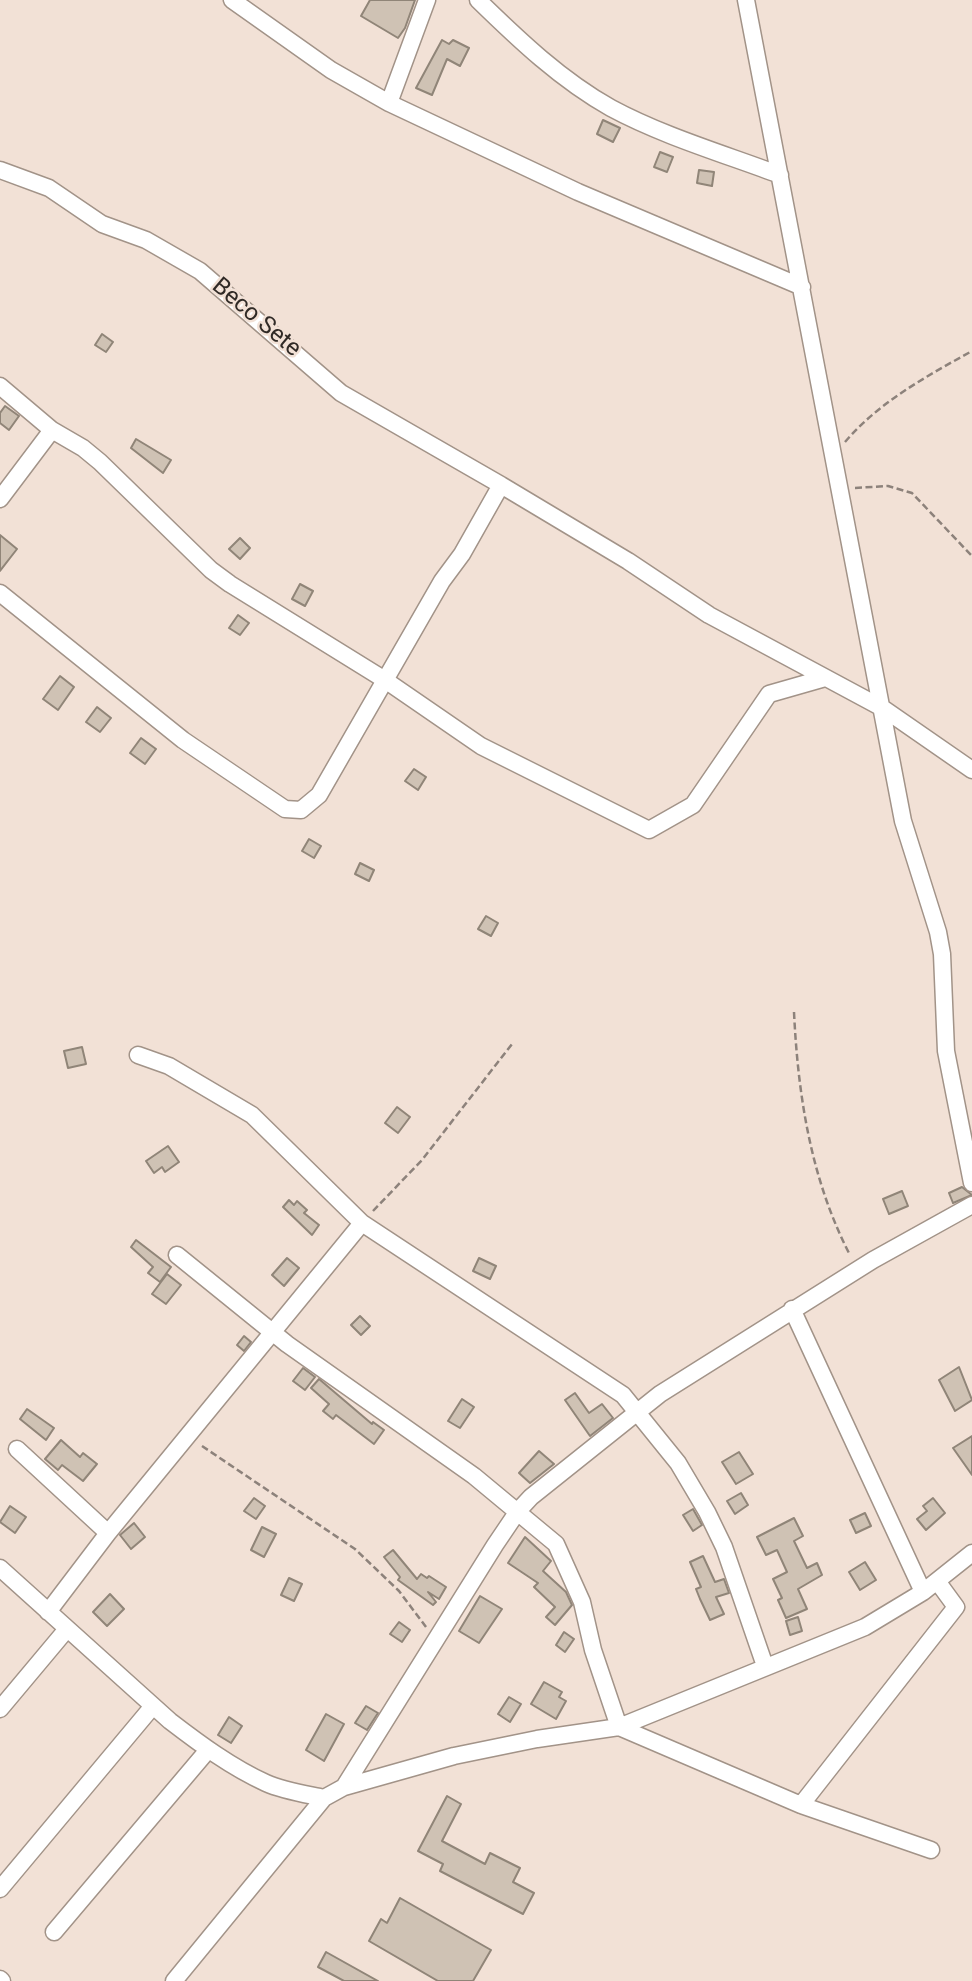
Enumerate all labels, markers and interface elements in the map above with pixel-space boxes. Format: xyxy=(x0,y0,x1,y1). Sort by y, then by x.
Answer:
street label: Beco Sete xyxy=(206,272,306,364)

